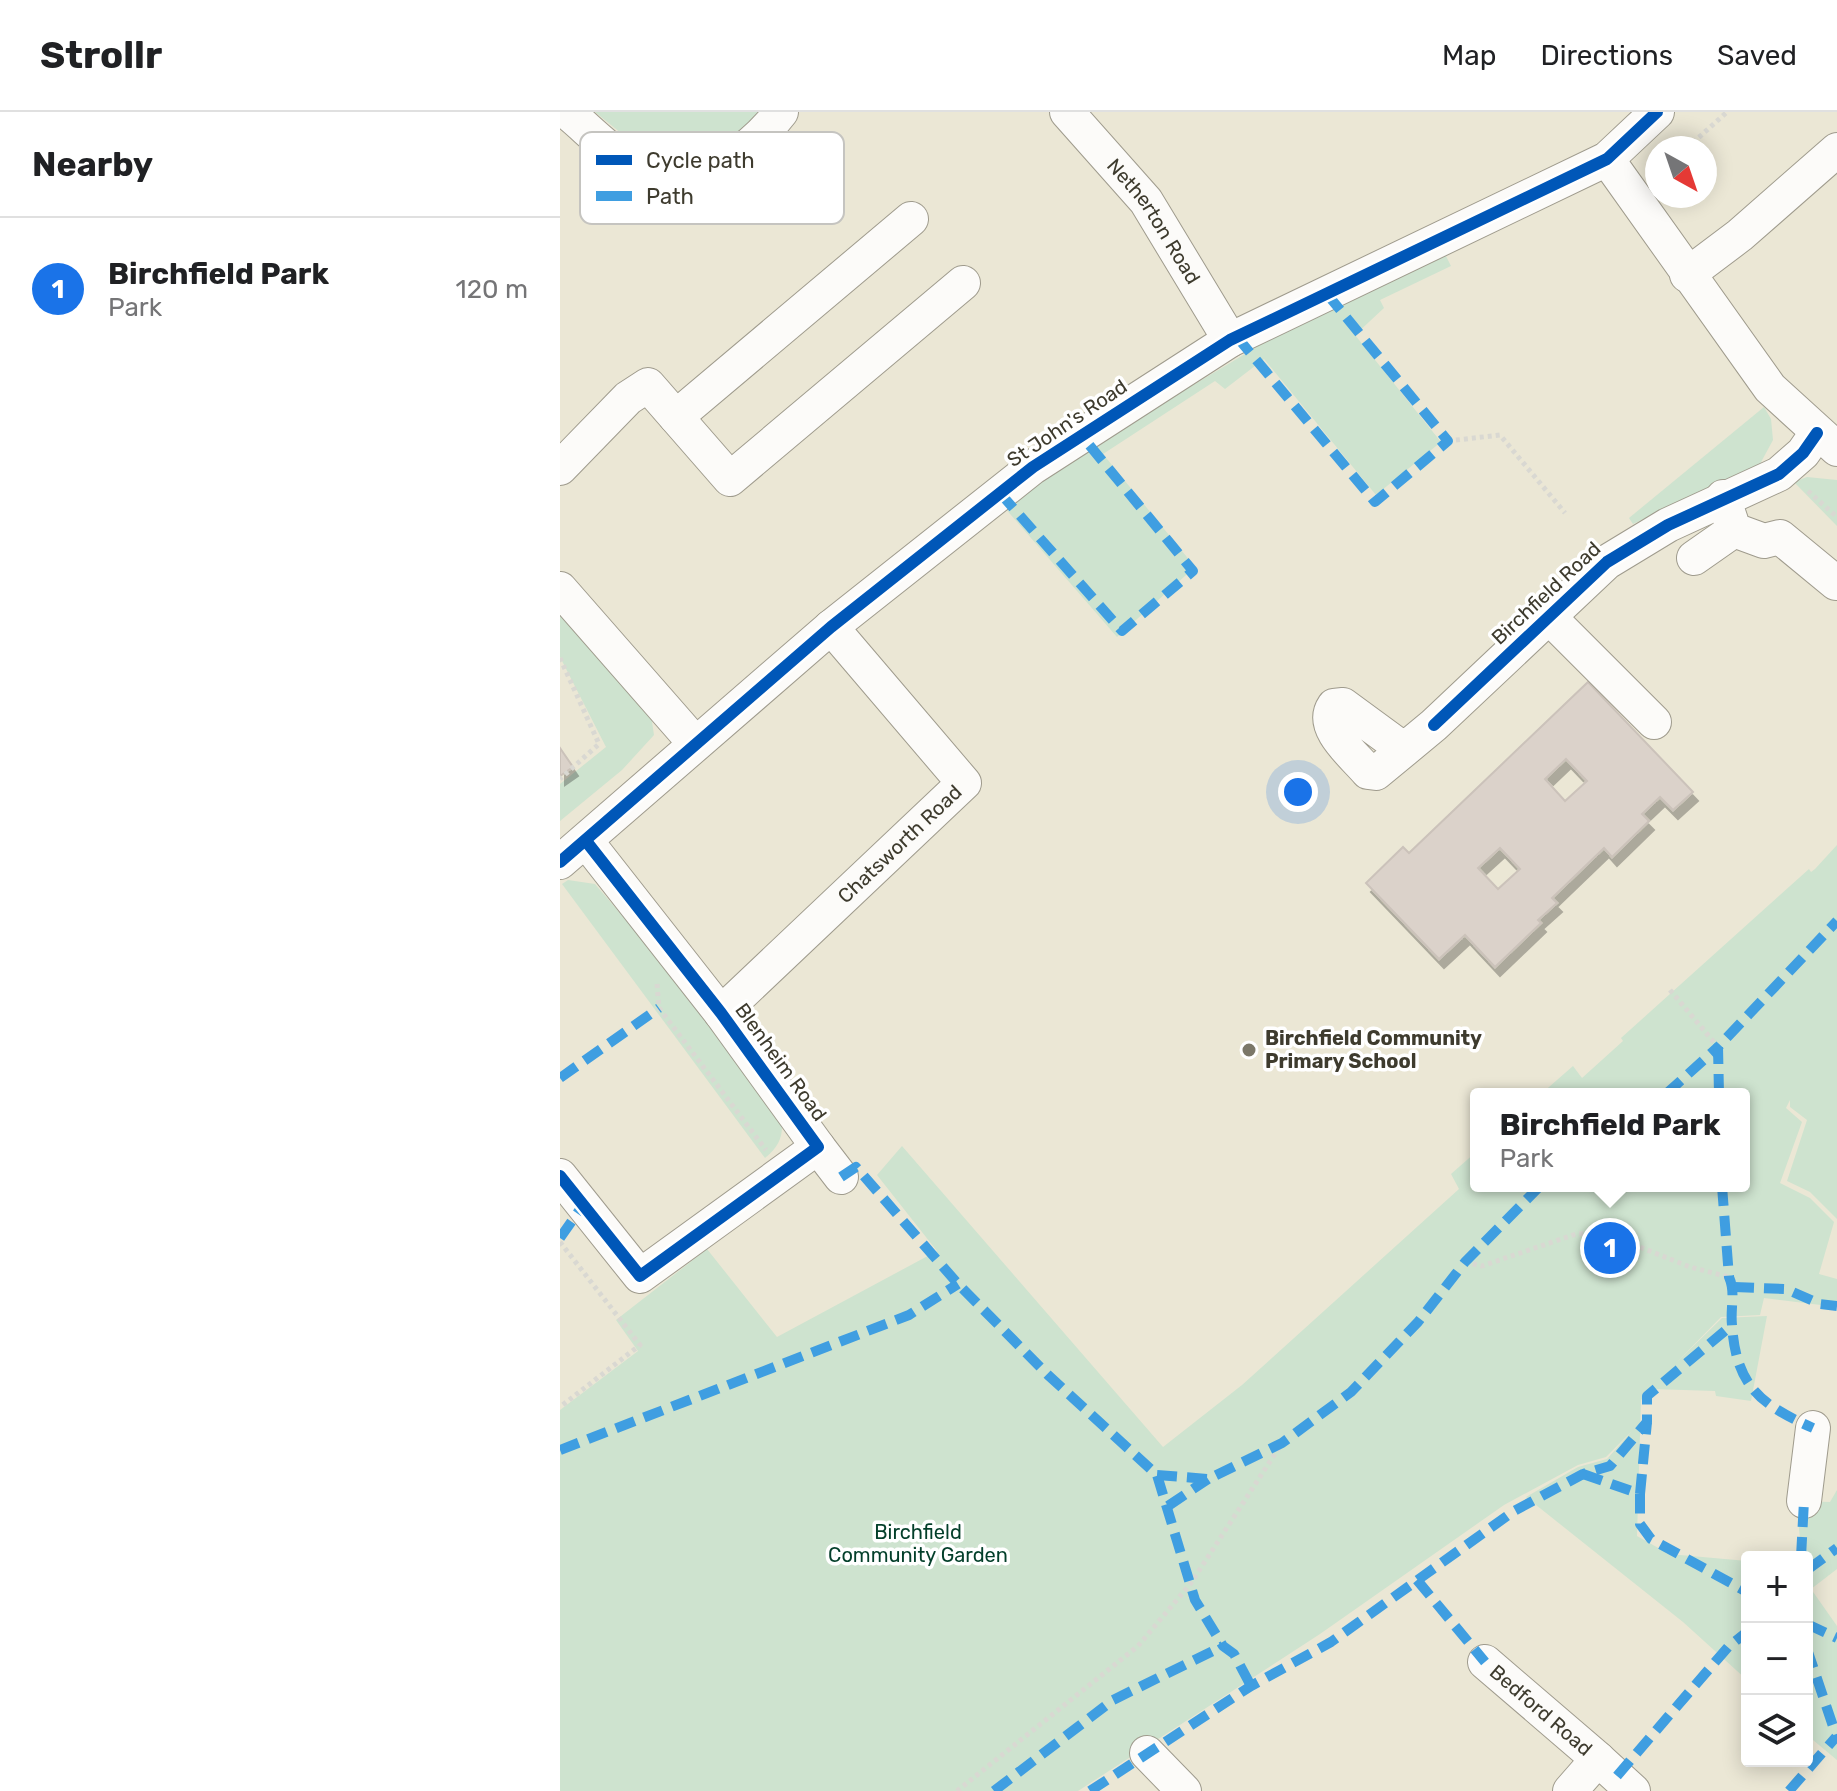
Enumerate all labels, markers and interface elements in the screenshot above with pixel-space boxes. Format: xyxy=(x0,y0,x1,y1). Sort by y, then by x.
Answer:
text: Strollr xyxy=(40,32,162,78)
text: Map xyxy=(1442,39,1496,72)
text: Directions xyxy=(1540,39,1673,72)
text: Saved xyxy=(1717,39,1797,72)
legend xyxy=(580,132,844,224)
north arrow xyxy=(1645,136,1717,208)
text: Nearby xyxy=(32,144,153,185)
text: Cycle path xyxy=(646,147,755,174)
street label: Netherton Road xyxy=(1102,154,1205,288)
text: Path xyxy=(646,183,694,210)
text: Birchfield Park xyxy=(108,256,329,292)
text: 1 xyxy=(52,274,64,305)
text: 120 m xyxy=(456,274,528,305)
text: Park xyxy=(108,292,162,323)
street label: St John's Road xyxy=(1002,374,1132,472)
street label: Birchfield Road xyxy=(1487,537,1605,649)
your location xyxy=(1278,772,1318,812)
street label: Chatsworth Road xyxy=(833,780,967,908)
street label: Blenheim Road xyxy=(730,998,832,1126)
place label: Birchfield Community Primary School xyxy=(1265,1026,1482,1073)
marker: Birchfield Community Primary School xyxy=(1240,1041,1258,1059)
popup xyxy=(1470,1088,1750,1192)
text: Birchfield Park xyxy=(1499,1107,1721,1143)
text: Park xyxy=(1499,1143,1554,1174)
pin: 1 xyxy=(1584,1218,1636,1278)
park label: Birchfield Community Garden xyxy=(828,1520,1008,1567)
map controls xyxy=(1741,1551,1813,1767)
button: + xyxy=(1741,1551,1813,1623)
button: − xyxy=(1741,1623,1813,1695)
street label: Bedford Road xyxy=(1485,1660,1597,1761)
button: layers xyxy=(1741,1695,1813,1767)

